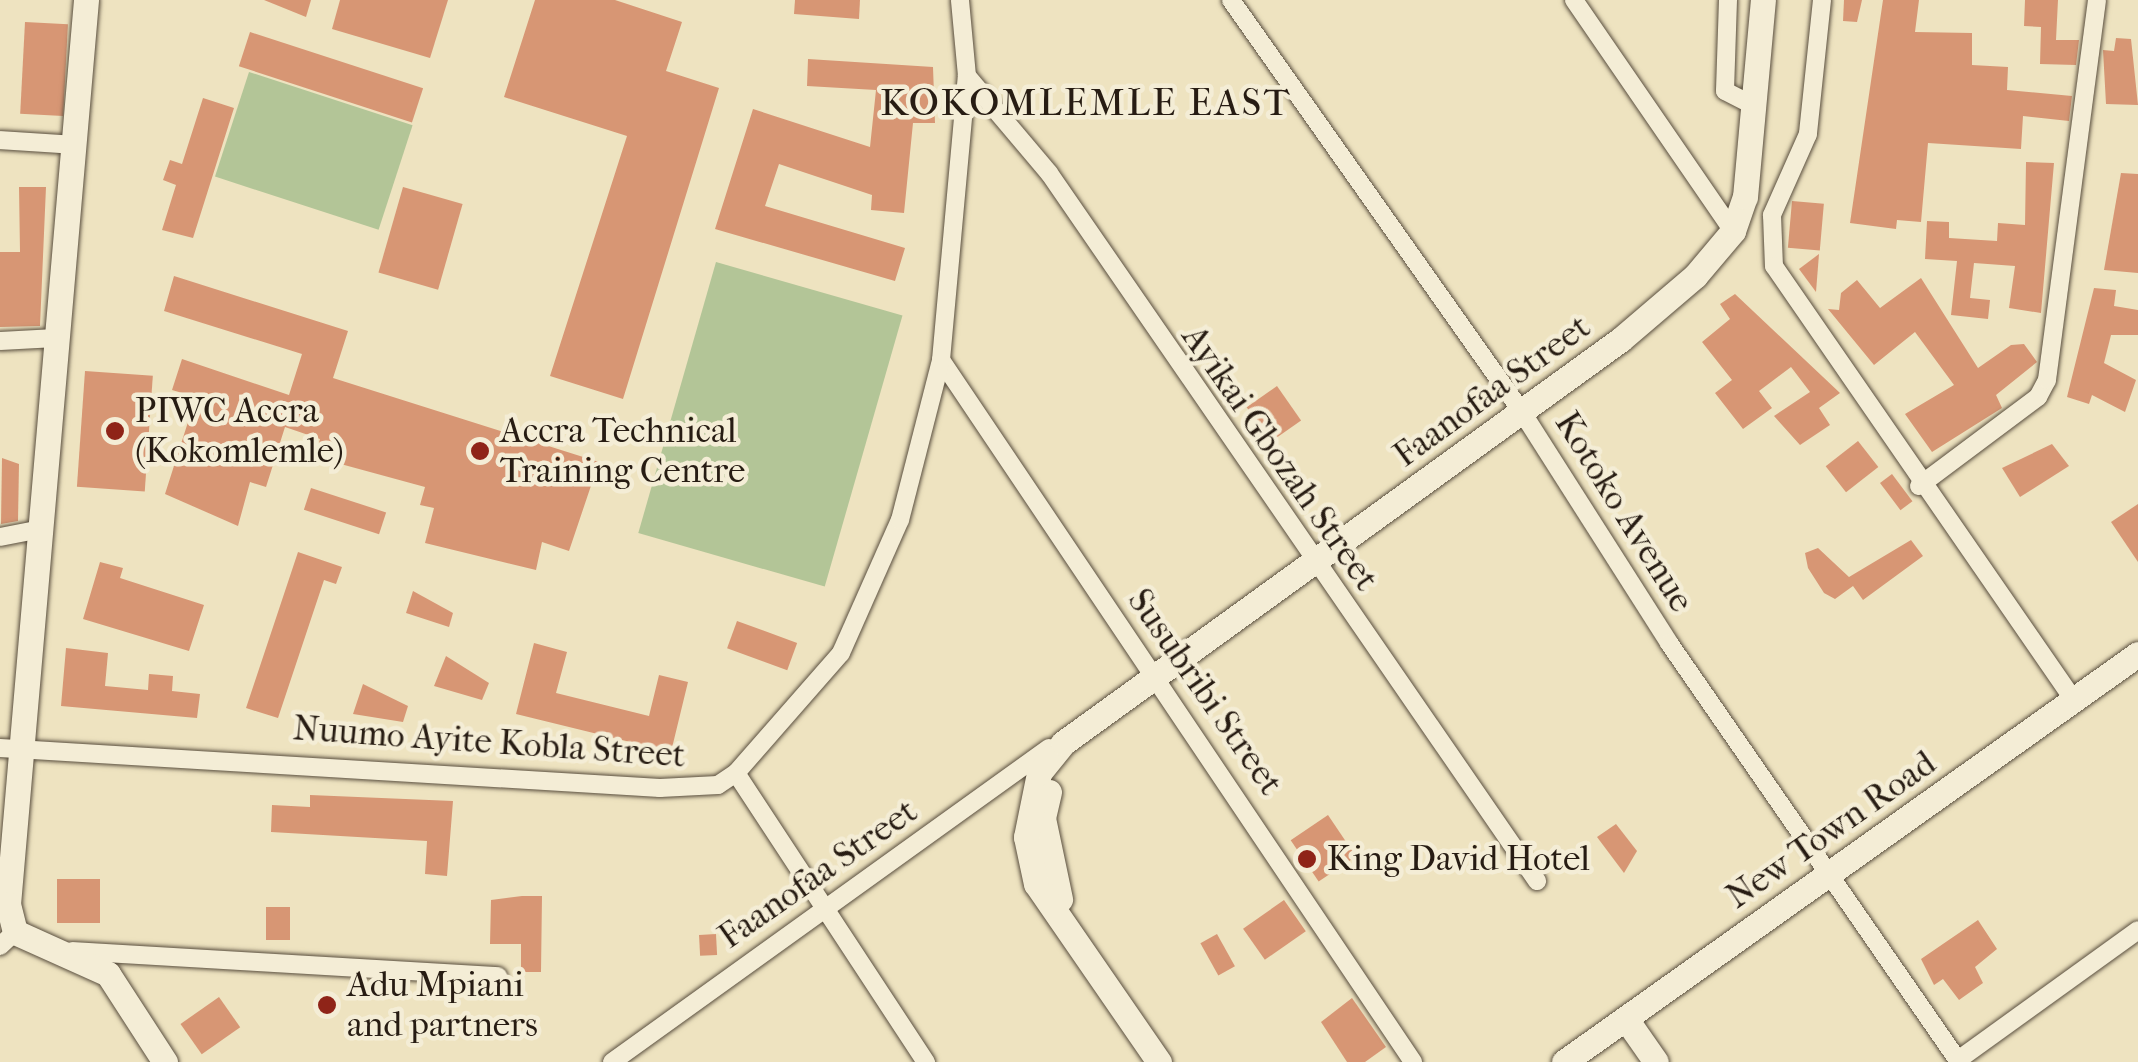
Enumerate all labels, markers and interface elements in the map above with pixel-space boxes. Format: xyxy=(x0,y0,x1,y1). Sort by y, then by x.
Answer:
district label: KOKOMLEMLE EAST xyxy=(880,80,1292,126)
street label: Faanofaa Street xyxy=(1386,306,1598,476)
street label: Ayikai Gbozah Street xyxy=(1173,317,1387,599)
place label: PIWC Accra (Kokomlemle) xyxy=(135,390,344,472)
street label: Kotoko Avenue xyxy=(1546,404,1702,620)
place label: Accra Technical Training Centre xyxy=(500,410,745,492)
marker: PIWC Accra (Kokomlemle) xyxy=(104,420,126,442)
marker: Accra Technical Training Centre xyxy=(469,440,491,462)
street label: Susubribi Street xyxy=(1118,581,1292,803)
street label: Nuumo Ayite Kobla Street xyxy=(292,707,686,777)
street label: New Town Road xyxy=(1718,742,1944,918)
street label: Faanofaa Street xyxy=(711,790,925,958)
place label: King David Hotel xyxy=(1327,838,1590,880)
marker: King David Hotel xyxy=(1296,848,1318,870)
place label: Adu Mpiani and partners xyxy=(347,964,538,1046)
marker: Adu Mpiani and partners xyxy=(316,994,338,1016)

